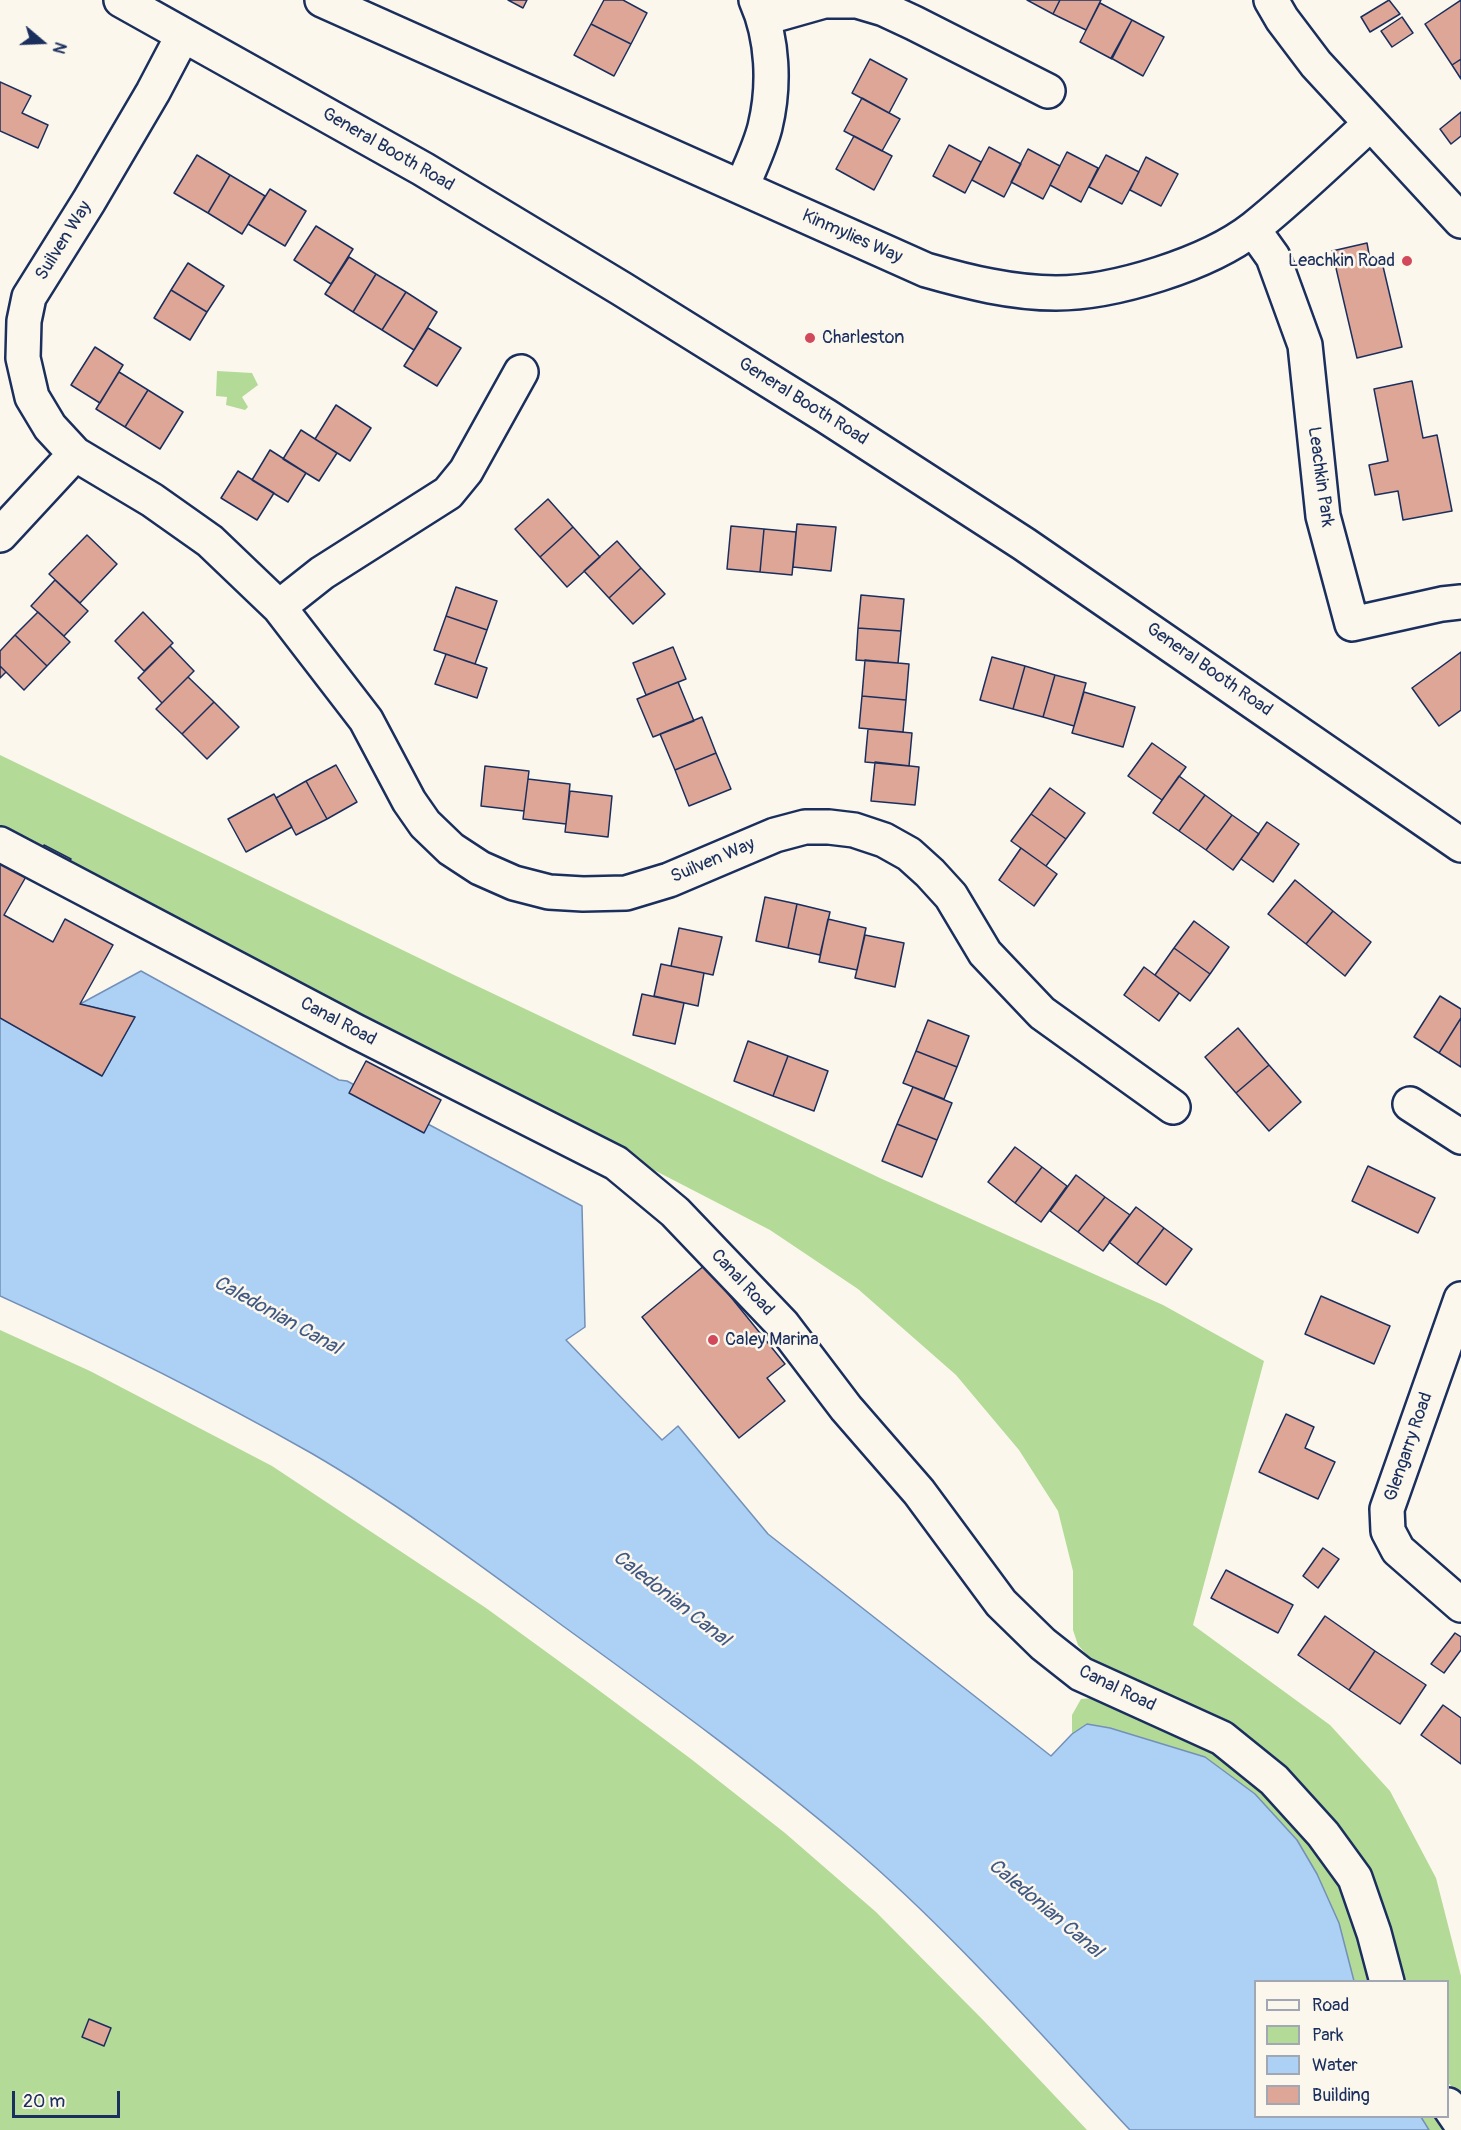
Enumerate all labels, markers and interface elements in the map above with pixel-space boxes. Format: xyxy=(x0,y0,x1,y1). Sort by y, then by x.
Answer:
north arrow xyxy=(12,12,72,72)
text: N xyxy=(48,39,70,56)
street label: General Booth Road xyxy=(318,103,458,197)
street label: Suilven Way xyxy=(31,197,97,285)
street label: Kinmylies Way xyxy=(799,205,905,269)
place label: Leachkin Road xyxy=(1288,250,1395,272)
marker: Leachkin Road xyxy=(1400,254,1414,268)
place label: Charleston xyxy=(822,327,904,349)
marker: Charleston xyxy=(803,331,817,345)
street label: General Booth Road xyxy=(734,353,872,451)
street label: Leachkin Park xyxy=(1302,425,1338,529)
street label: General Booth Road xyxy=(1142,618,1276,722)
street label: Suilven Way xyxy=(668,834,758,888)
street label: Canal Road xyxy=(296,993,380,1051)
street label: Canal Road xyxy=(706,1245,778,1321)
water label: Caledonian Canal xyxy=(209,1271,345,1361)
place label: Caley Marina xyxy=(725,1329,819,1351)
marker: Caley Marina xyxy=(706,1333,720,1347)
street label: Glengarry Road xyxy=(1380,1390,1438,1504)
water label: Caledonian Canal xyxy=(608,1546,734,1652)
street label: Canal Road xyxy=(1075,1661,1159,1717)
water label: Caledonian Canal xyxy=(983,1854,1107,1964)
legend xyxy=(1254,1980,1449,2118)
text: Road xyxy=(1312,1994,1349,2017)
text: Park xyxy=(1312,2024,1344,2047)
text: Water xyxy=(1312,2054,1358,2077)
scale bar xyxy=(15,2079,123,2117)
text: Building xyxy=(1312,2084,1370,2107)
text: 20 m xyxy=(23,2090,65,2113)

